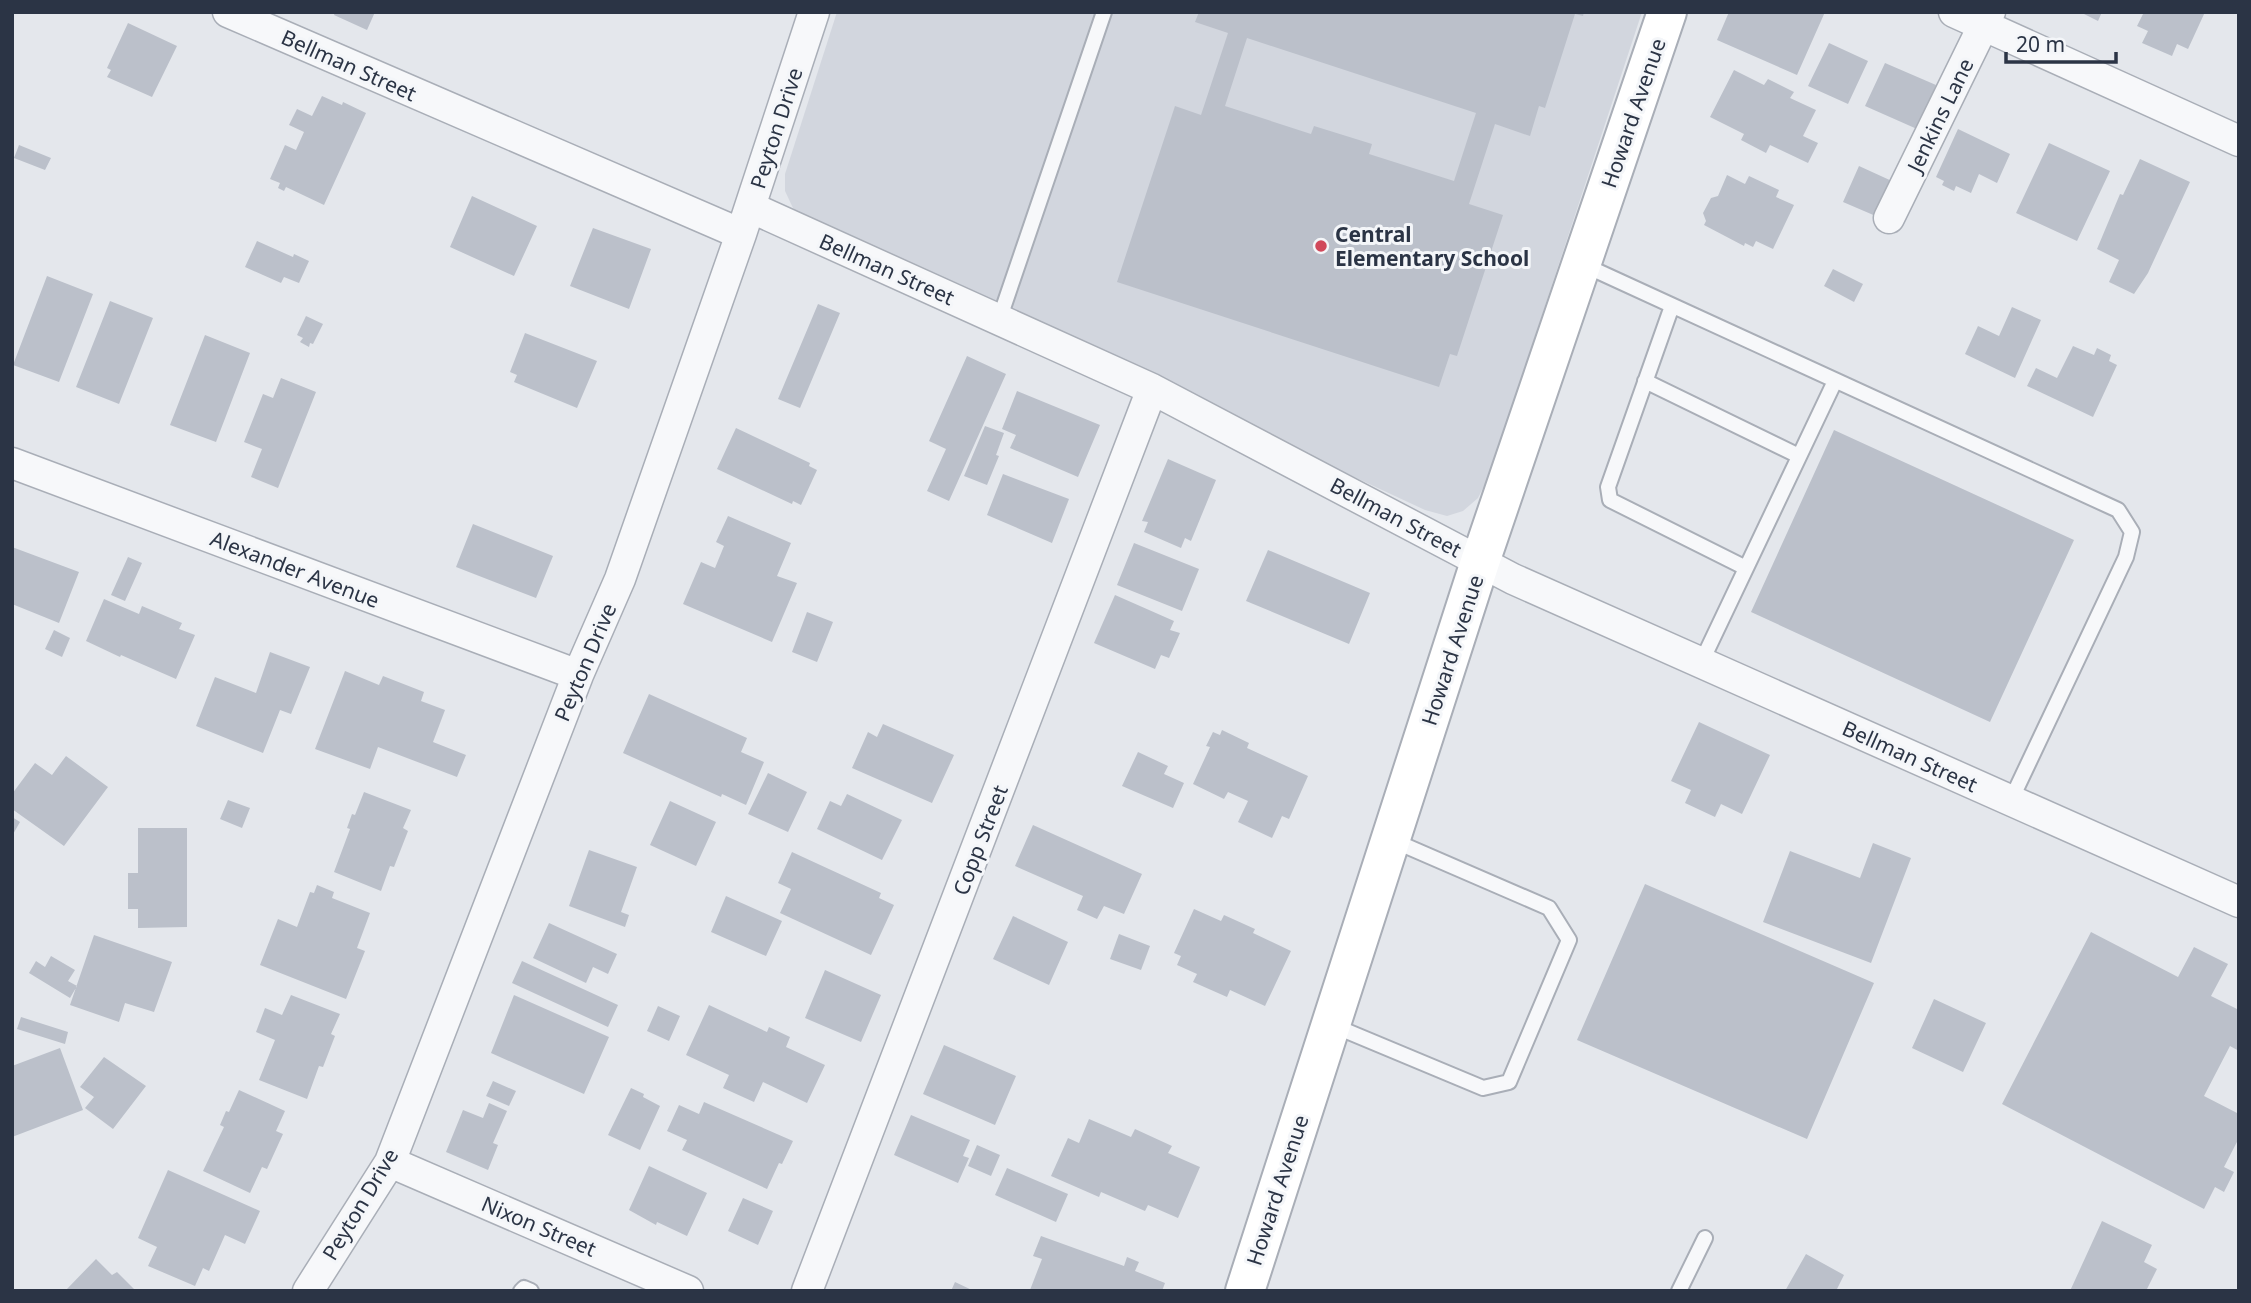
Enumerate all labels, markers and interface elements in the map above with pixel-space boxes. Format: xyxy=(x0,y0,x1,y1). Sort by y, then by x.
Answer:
scale bar xyxy=(2006,21,2116,65)
street label: Bellman Street xyxy=(277,23,421,107)
text: 20 m xyxy=(2016,30,2065,58)
street label: Howard Avenue xyxy=(1594,34,1672,192)
street label: Jenkins Lane xyxy=(1900,53,1980,178)
street label: Peyton Drive xyxy=(743,64,809,192)
place label: Central Elementary School xyxy=(1335,220,1529,272)
street label: Bellman Street xyxy=(815,227,959,311)
marker: Central Elementary School xyxy=(1313,238,1329,254)
street label: Bellman Street xyxy=(1325,471,1467,564)
street label: Alexander Avenue xyxy=(207,524,383,614)
street label: Howard Avenue xyxy=(1415,571,1489,729)
street label: Peyton Drive xyxy=(548,599,622,725)
street label: Bellman Street xyxy=(1838,714,1982,798)
street label: Copp Street xyxy=(946,780,1014,899)
street label: Howard Avenue xyxy=(1240,1111,1314,1269)
street label: Peyton Drive xyxy=(316,1143,404,1265)
street label: Nixon Street xyxy=(477,1189,601,1263)

